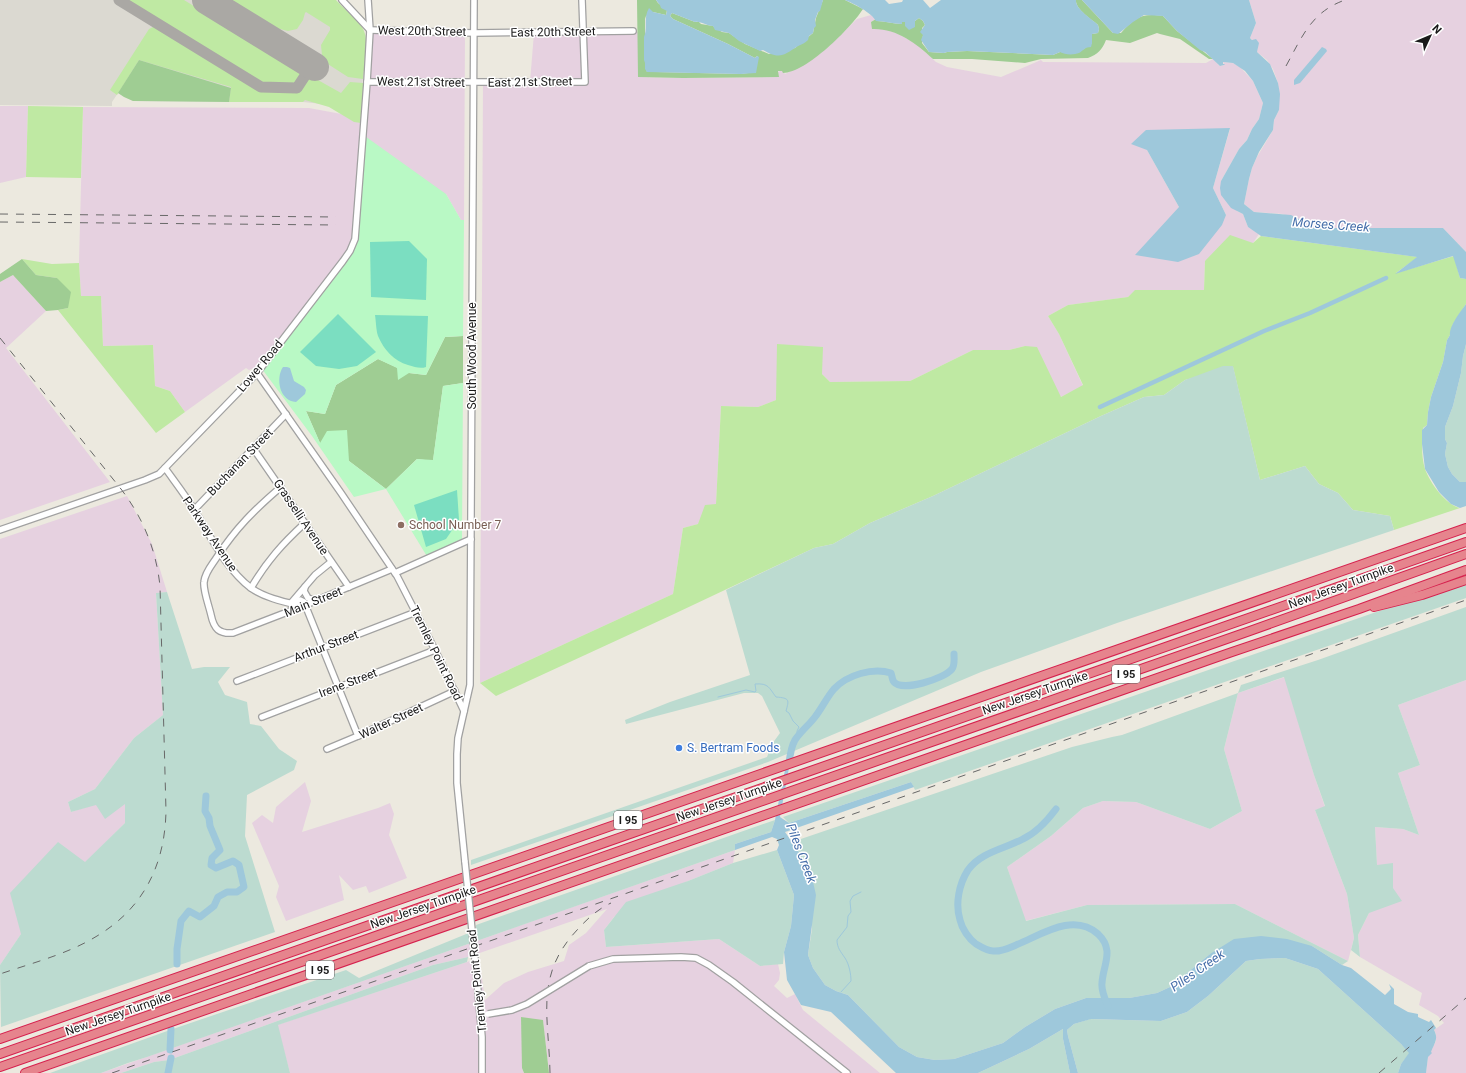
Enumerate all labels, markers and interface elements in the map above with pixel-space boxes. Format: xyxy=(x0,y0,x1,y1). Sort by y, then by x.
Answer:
north arrow xyxy=(1410,16,1450,56)
text: N xyxy=(1429,22,1444,37)
street label: West 20th Street xyxy=(378,23,466,39)
street label: East 20th Street xyxy=(510,24,596,40)
street label: West 21st Street xyxy=(377,74,465,90)
street label: East 21st Street xyxy=(488,74,573,90)
water label: Morses Creek xyxy=(1292,214,1371,235)
street label: South Wood Avenue xyxy=(465,302,479,410)
street label: Lower Road xyxy=(234,337,286,395)
street label: Buchanan Street xyxy=(204,425,276,498)
street label: Grasselli Avenue xyxy=(271,476,331,558)
street label: Parkway Avenue xyxy=(180,494,240,574)
place label: School Number 7 xyxy=(409,518,501,532)
marker: School Number 7 xyxy=(396,520,406,530)
street label: New Jersey Turnpike xyxy=(1287,560,1395,612)
street label: Main Street xyxy=(282,584,344,620)
street label: Tremley Point Road xyxy=(407,603,465,703)
street label: Arthur Street xyxy=(292,627,360,665)
street label: Irene Street xyxy=(317,665,379,701)
road number: I 95 xyxy=(1112,665,1140,683)
street label: New Jersey Turnpike xyxy=(980,668,1090,718)
street label: Walter Street xyxy=(357,700,425,742)
place label: S. Bertram Foods xyxy=(687,741,779,755)
marker: S. Bertram Foods xyxy=(674,743,684,753)
street label: New Jersey Turnpike xyxy=(674,775,784,825)
road number: I 95 xyxy=(614,811,642,829)
water label: Piles Creek xyxy=(783,821,820,886)
street label: New Jersey Turnpike xyxy=(368,882,478,932)
street label: Tremley Point Road xyxy=(465,929,489,1033)
water label: Piles Creek xyxy=(1167,946,1228,995)
road number: I 95 xyxy=(306,961,334,979)
street label: New Jersey Turnpike xyxy=(63,989,173,1039)

